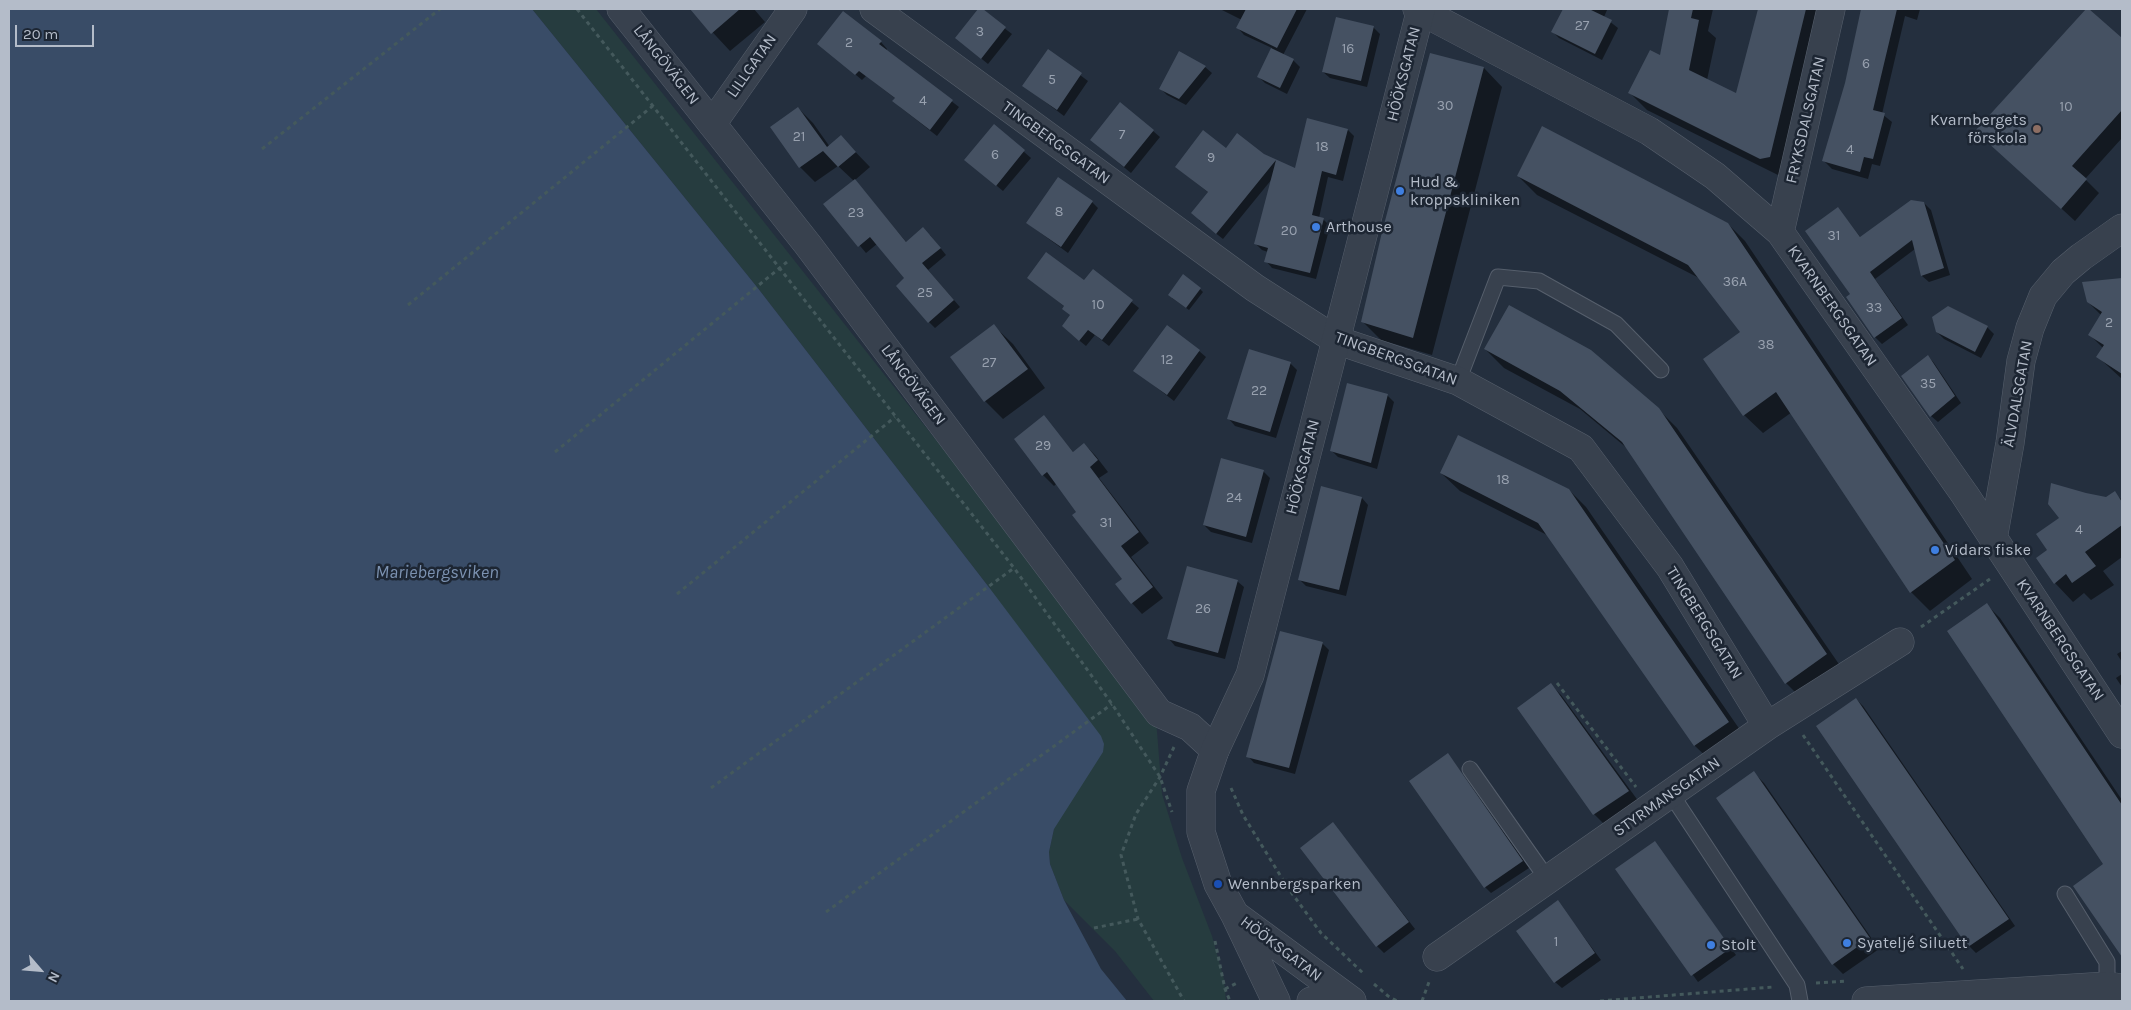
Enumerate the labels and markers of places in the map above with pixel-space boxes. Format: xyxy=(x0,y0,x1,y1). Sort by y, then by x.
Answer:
place label: Kvarnbergets förskola xyxy=(1930,110,2027,148)
marker: Kvarnbergets förskola xyxy=(2031,123,2043,135)
place label: Hud & kroppskliniken xyxy=(1410,172,1520,210)
marker: Hud & kroppskliniken xyxy=(1394,185,1406,197)
place label: Arthouse xyxy=(1326,217,1392,237)
marker: Arthouse xyxy=(1310,221,1322,233)
place label: Vidars fiske xyxy=(1945,540,2031,560)
marker: Vidars fiske xyxy=(1929,544,1941,556)
place label: Wennbergsparken xyxy=(1228,874,1361,894)
marker: Wennbergsparken xyxy=(1212,878,1224,890)
place label: Syateljé Siluett xyxy=(1857,933,1968,953)
place label: Stolt xyxy=(1721,935,1756,955)
marker: Syateljé Siluett xyxy=(1841,937,1853,949)
marker: Stolt xyxy=(1705,939,1717,951)

